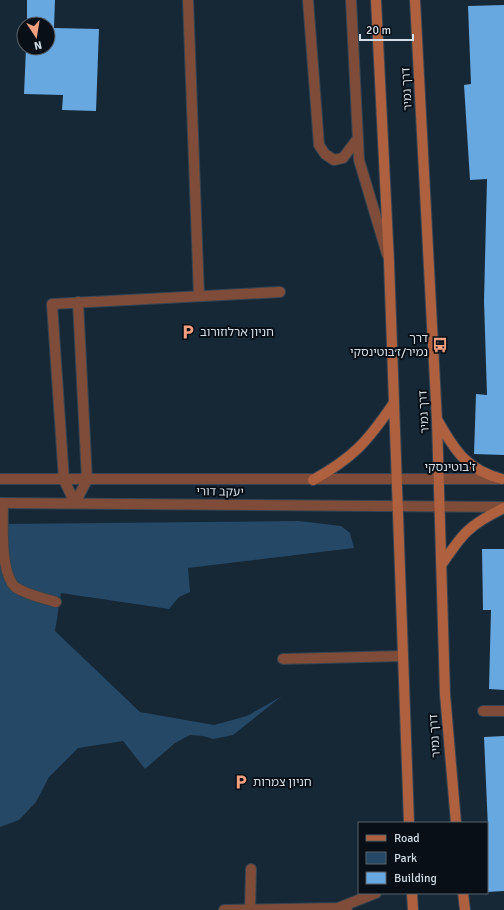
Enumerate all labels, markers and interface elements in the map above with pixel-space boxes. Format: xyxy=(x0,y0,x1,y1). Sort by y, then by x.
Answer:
north arrow xyxy=(16,16,56,56)
scale bar xyxy=(360,16,413,42)
text: 20 m xyxy=(366,23,391,38)
text: N xyxy=(33,38,43,52)
street label: דרך נמיר xyxy=(398,66,416,111)
parking icon: חניון ארלוזורוב xyxy=(179,323,197,341)
place label: חניון ארלוזורוב xyxy=(200,325,274,340)
place label: דרך נמיר/ז׳בוטינסקי xyxy=(350,331,428,360)
bus stop icon: דרך נמיר/ז׳בוטינסקי xyxy=(431,336,449,354)
street label: דרך נמיר xyxy=(415,389,433,434)
street label: ז'בוטינסקי xyxy=(424,460,476,475)
street label: יעקב דורי xyxy=(196,484,244,500)
street label: דרך נמיר xyxy=(426,713,444,758)
parking icon: חניון צמרות xyxy=(232,773,250,791)
place label: חניון צמרות xyxy=(253,775,312,790)
legend xyxy=(358,822,488,894)
text: Road xyxy=(394,831,420,846)
text: Park xyxy=(394,851,417,866)
text: Building xyxy=(394,871,437,886)

